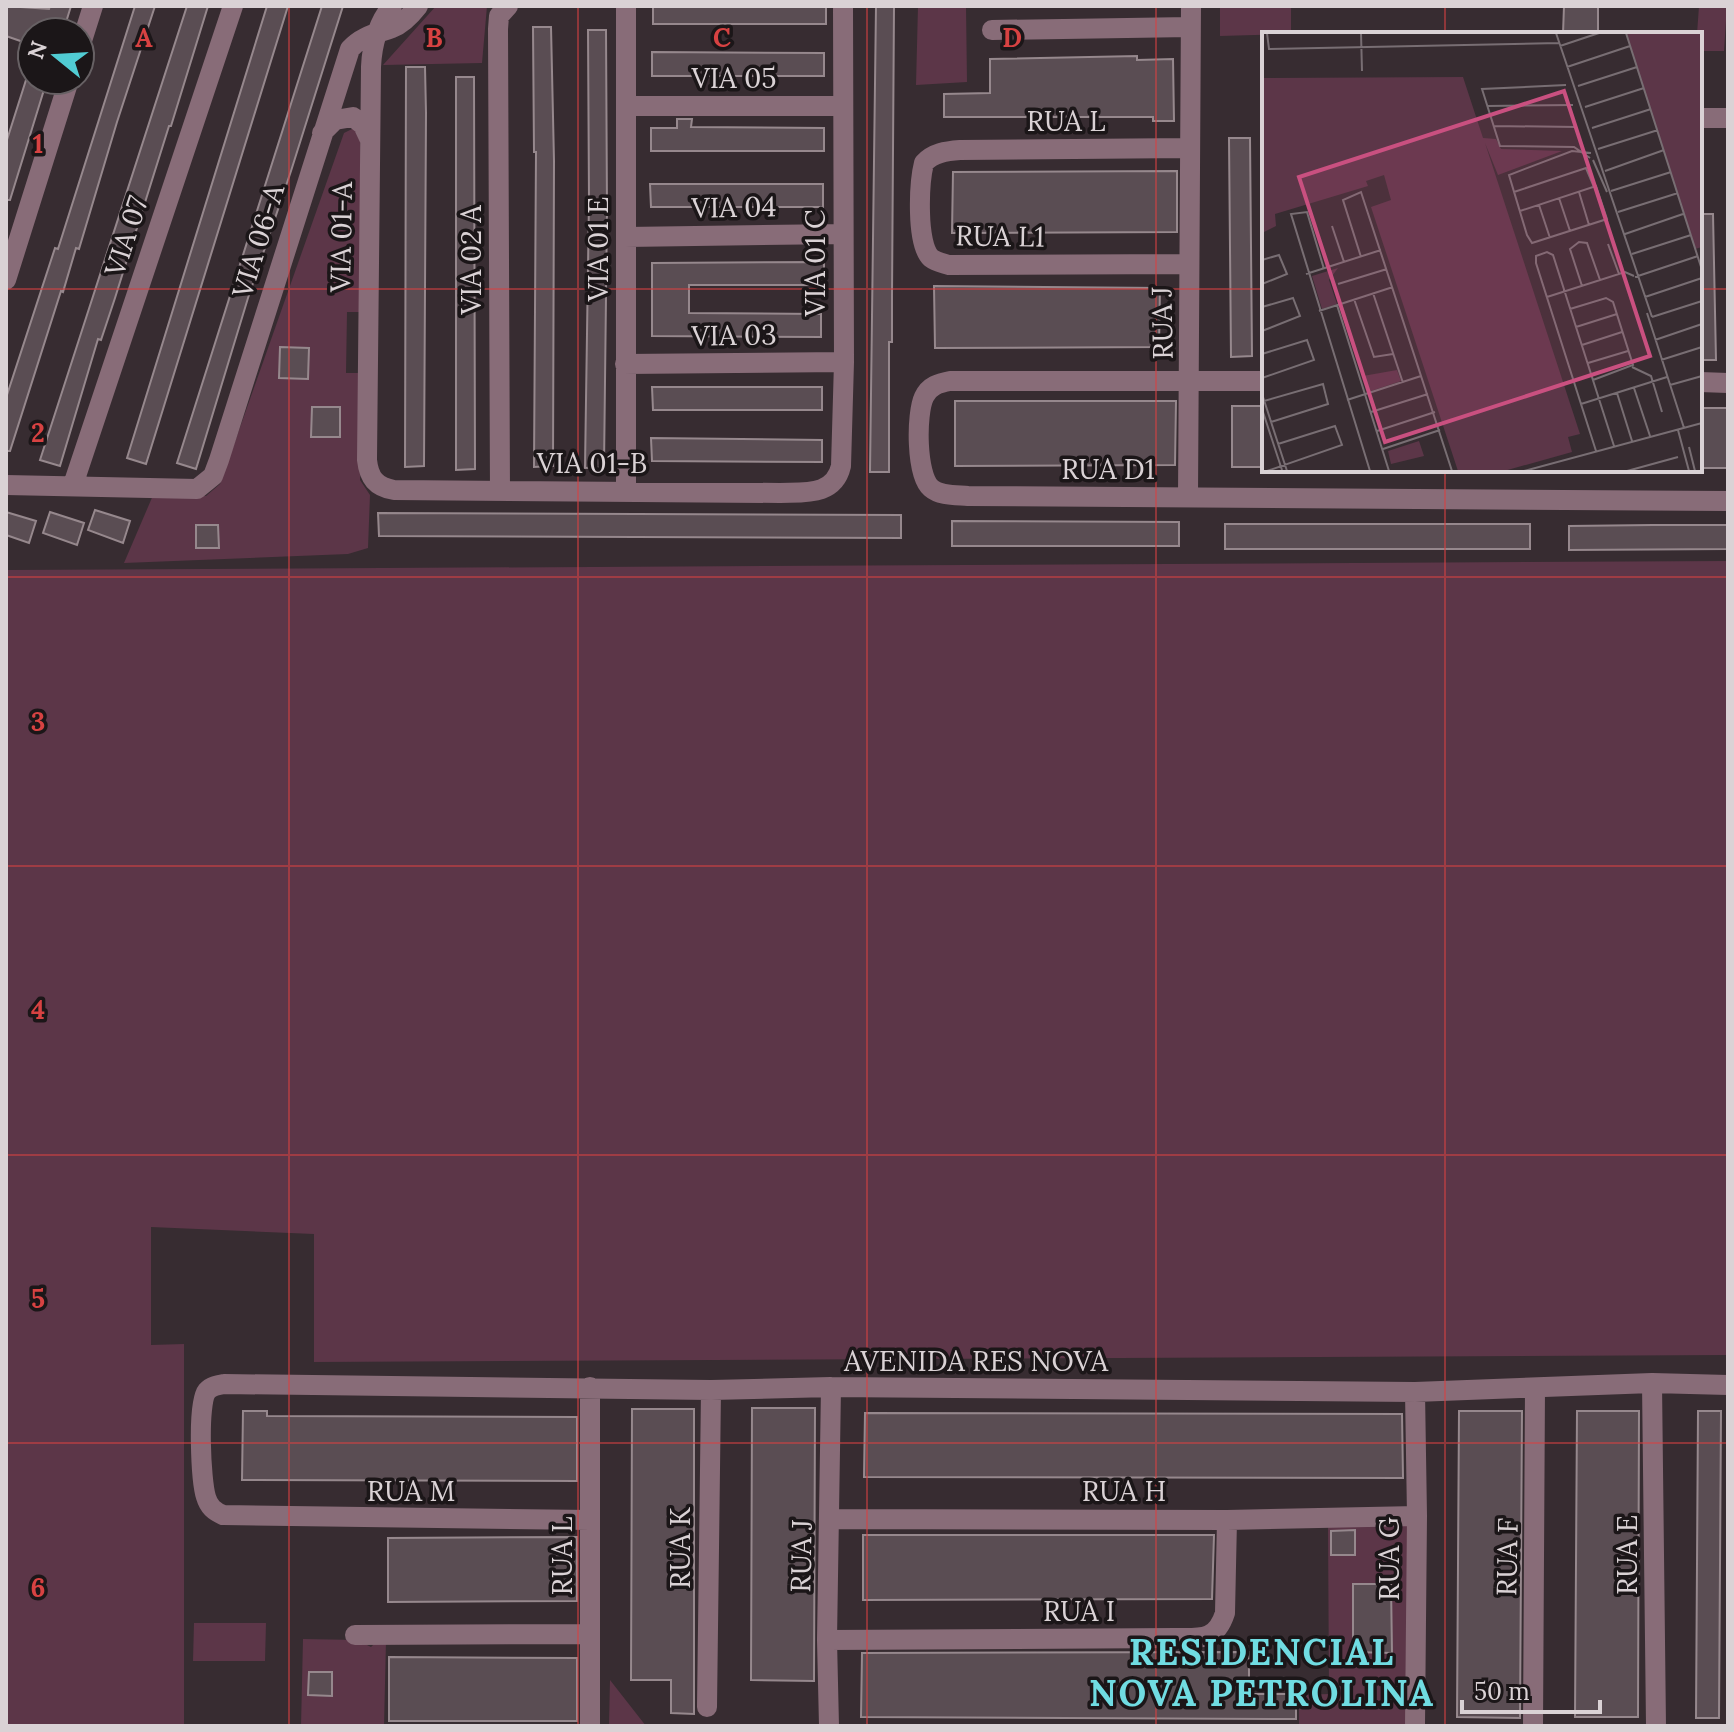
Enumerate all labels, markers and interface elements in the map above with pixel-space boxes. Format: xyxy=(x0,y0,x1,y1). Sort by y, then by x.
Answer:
north arrow xyxy=(16,16,96,96)
text: A xyxy=(135,21,153,54)
text: B xyxy=(425,21,443,54)
text: C xyxy=(713,21,731,54)
text: D xyxy=(1002,21,1022,54)
inset map xyxy=(1262,32,1702,472)
text: N xyxy=(21,37,53,62)
street label: VIA 05 xyxy=(690,60,777,96)
street label: RUA L xyxy=(1027,103,1105,139)
text: 1 xyxy=(33,127,43,160)
street label: VIA 06-A xyxy=(223,179,292,303)
street label: VIA 01-A xyxy=(322,181,360,294)
street label: VIA 04 xyxy=(690,188,777,226)
street label: VIA 07 xyxy=(96,191,156,282)
street label: VIA 01 E xyxy=(580,197,616,302)
street label: VIA 02 A xyxy=(453,205,489,316)
street label: VIA 01 C xyxy=(797,209,833,318)
street label: RUA L1 xyxy=(955,217,1045,255)
street label: RUA J xyxy=(1143,286,1181,360)
street label: VIA 03 xyxy=(690,316,777,354)
text: 2 xyxy=(31,416,45,449)
street label: VIA 01-B xyxy=(536,445,647,481)
street label: RUA D1 xyxy=(1061,451,1155,487)
text: 3 xyxy=(31,705,45,738)
text: 4 xyxy=(31,993,45,1026)
text: 5 xyxy=(31,1282,45,1315)
street label: AVENIDA RES NOVA xyxy=(843,1343,1109,1379)
street label: RUA M xyxy=(367,1473,455,1509)
street label: RUA H xyxy=(1082,1473,1166,1509)
street label: RUA K xyxy=(662,1507,698,1589)
street label: RUA E xyxy=(1609,1515,1645,1595)
street label: RUA L xyxy=(544,1517,580,1595)
street label: RUA G xyxy=(1371,1517,1407,1601)
street label: RUA F xyxy=(1488,1518,1526,1596)
street label: RUA J xyxy=(782,1519,820,1593)
text: 6 xyxy=(31,1571,45,1604)
street label: RUA I xyxy=(1043,1593,1115,1629)
district label: RESIDENCIAL NOVA PETROLINA xyxy=(1089,1629,1435,1716)
scale bar xyxy=(1462,1664,1600,1714)
text: 50 m xyxy=(1474,1676,1530,1707)

